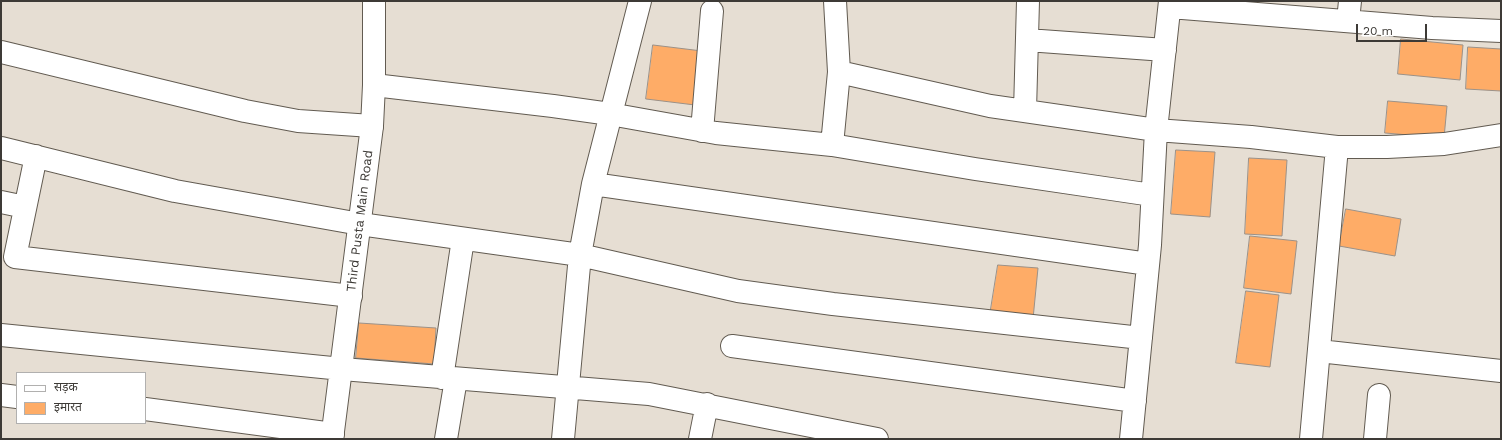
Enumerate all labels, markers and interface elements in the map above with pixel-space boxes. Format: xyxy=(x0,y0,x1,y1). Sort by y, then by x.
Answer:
scale bar xyxy=(1358,16,1429,42)
text: 20 m xyxy=(1363,24,1393,38)
street label: Third Pusta Main Road xyxy=(344,149,376,293)
legend xyxy=(16,372,146,424)
text: सड़क xyxy=(54,380,78,394)
text: इमारत xyxy=(54,400,82,414)

